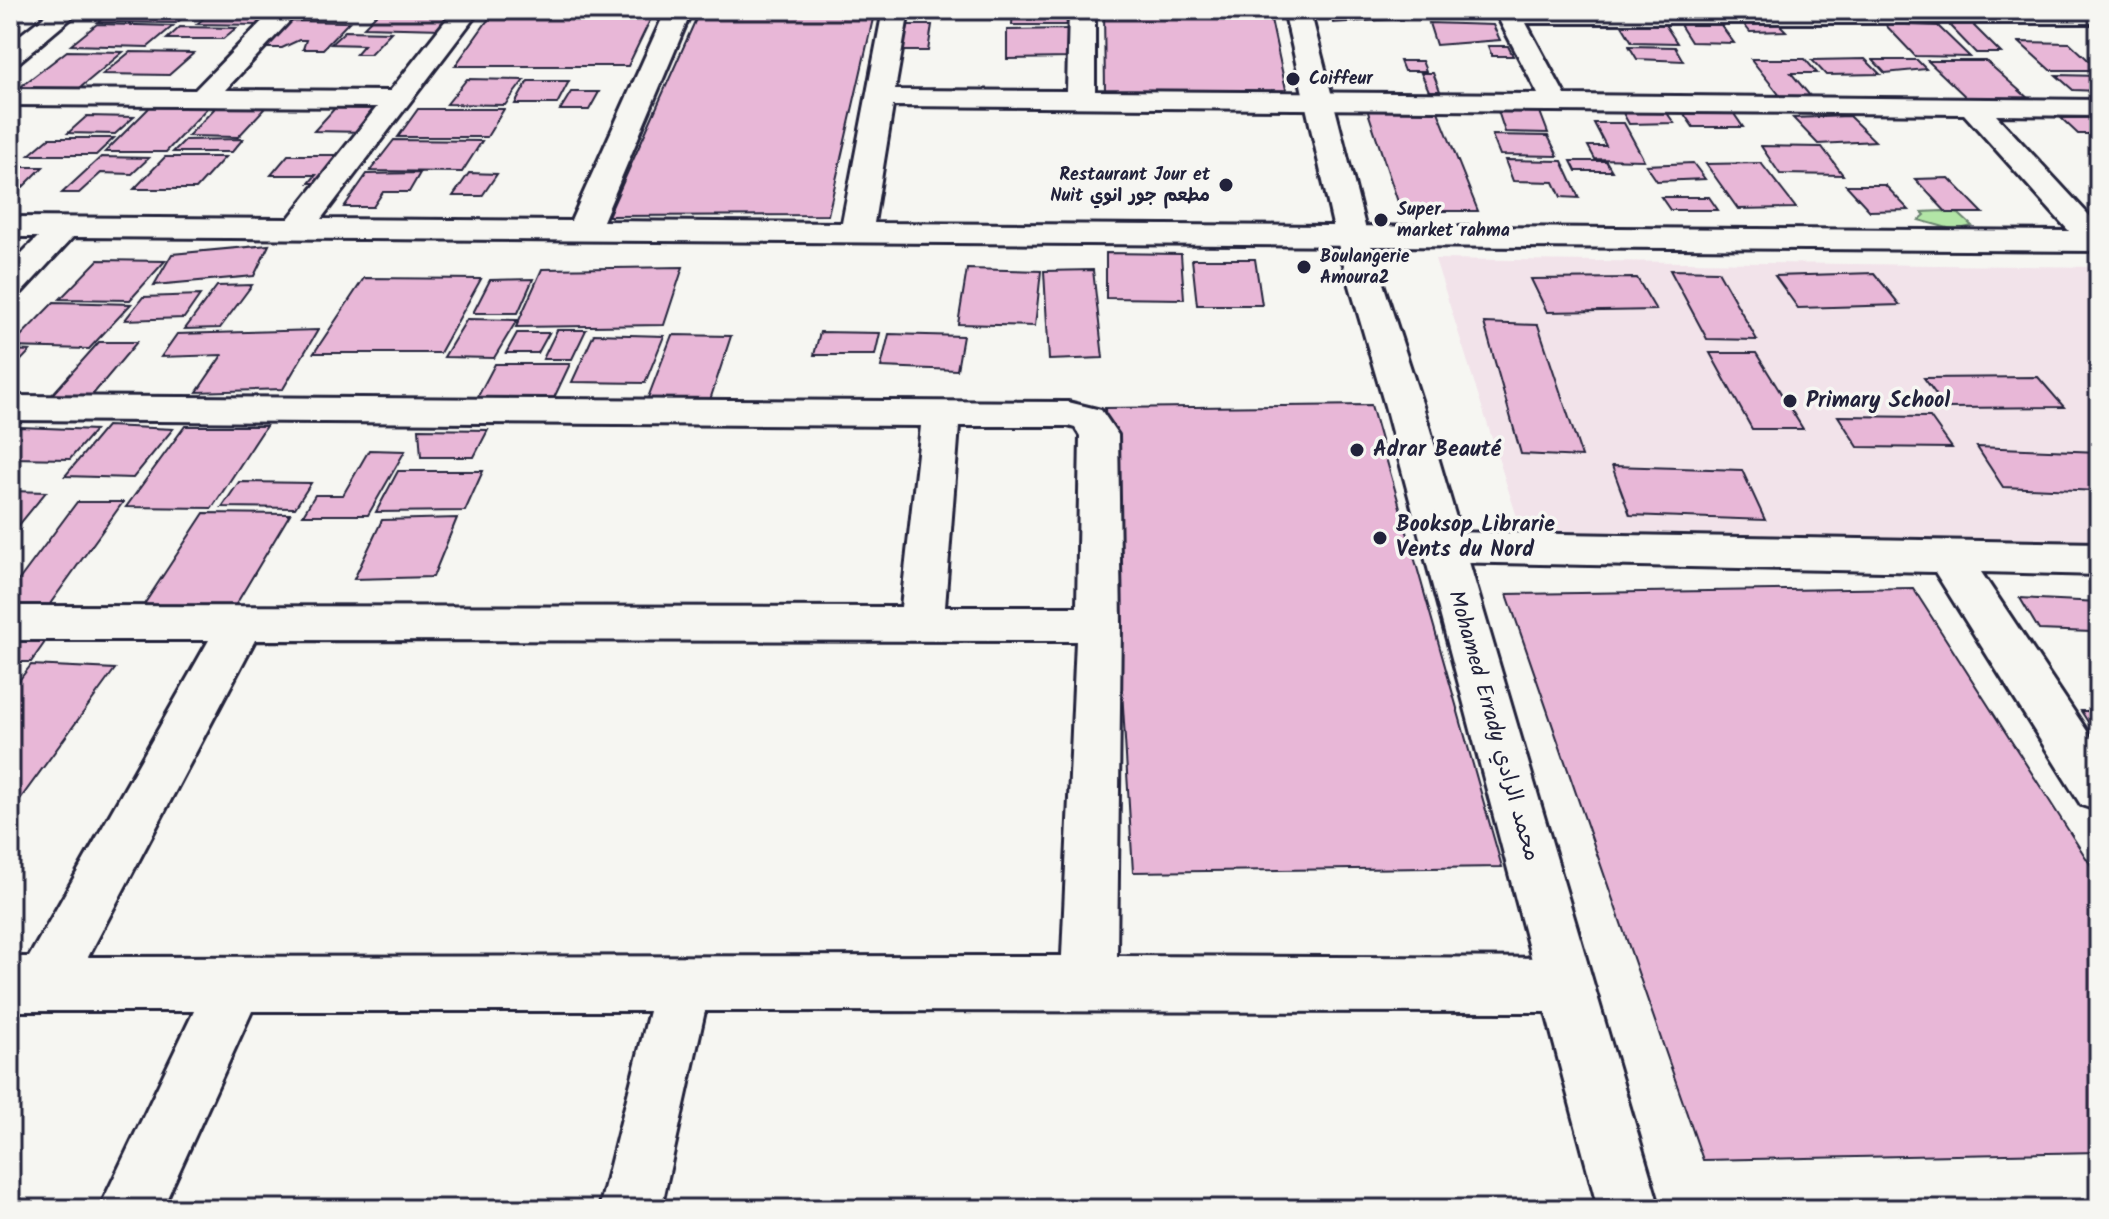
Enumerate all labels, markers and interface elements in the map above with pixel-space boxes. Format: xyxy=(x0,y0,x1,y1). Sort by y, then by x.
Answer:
place label: Coiffeur xyxy=(1309,65,1374,94)
marker: Coiffeur xyxy=(1284,70,1302,88)
place label: Restaurant Jour et Nuit مطعم جور انوي xyxy=(1050,161,1211,211)
marker: Restaurant Jour et Nuit مطعم جور انوي xyxy=(1217,176,1235,194)
place label: Super market rahma xyxy=(1397,196,1510,246)
marker: Super market rahma xyxy=(1372,211,1390,229)
place label: Boulangerie Amoura2 xyxy=(1320,243,1410,293)
marker: Boulangerie Amoura2 xyxy=(1295,258,1313,276)
place label: Primary School xyxy=(1806,384,1950,419)
marker: Primary School xyxy=(1781,392,1799,410)
place label: Adrar Beauté xyxy=(1373,433,1502,468)
marker: Adrar Beauté xyxy=(1348,441,1366,459)
place label: Booksop Librarie Vents du Nord xyxy=(1396,508,1555,568)
marker: Booksop Librarie Vents du Nord xyxy=(1371,529,1389,547)
street label: Mohamed Errady محمد الرادي xyxy=(1438,586,1548,866)

